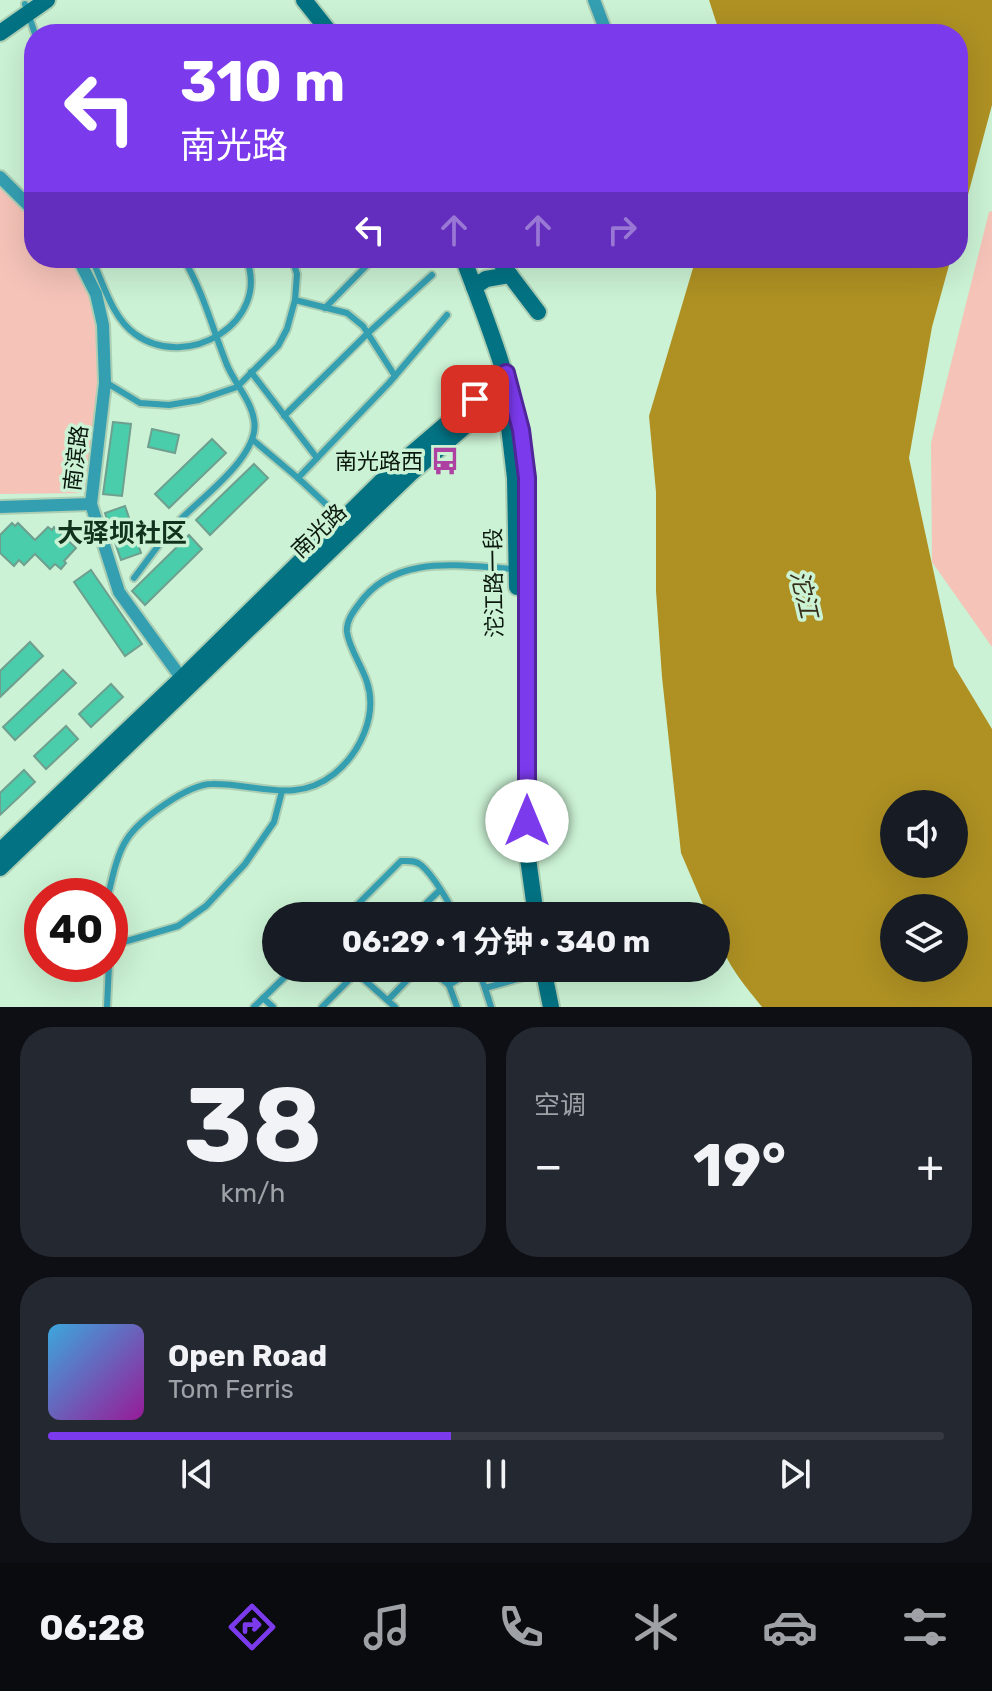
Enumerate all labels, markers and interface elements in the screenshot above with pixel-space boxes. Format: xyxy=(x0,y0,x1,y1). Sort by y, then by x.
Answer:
text: 310 m xyxy=(180,49,345,115)
icon: left xyxy=(48,56,152,160)
text: 南光路 xyxy=(180,124,288,167)
icon: left xyxy=(348,208,392,252)
icon: ahead xyxy=(432,208,476,252)
icon: ahead xyxy=(516,208,560,252)
icon: right xyxy=(600,208,644,252)
pin xyxy=(441,365,509,433)
icon: arrive xyxy=(453,377,497,421)
street label: 南滨路 xyxy=(59,424,93,492)
bus stop icon: 南光路西 xyxy=(430,446,460,476)
place label: 南光路西 xyxy=(335,448,423,475)
street label: 南光路 xyxy=(286,498,352,564)
district label: 大驿坝社区 xyxy=(57,518,187,549)
street label: 沱江路一段 xyxy=(480,528,508,638)
water label: 沱江 xyxy=(785,567,824,623)
position arrow xyxy=(485,779,569,863)
map controls xyxy=(880,790,968,982)
button: sound xyxy=(880,790,968,878)
speed limit sign: 40 xyxy=(24,878,128,982)
button: layers xyxy=(880,894,968,982)
text: 06:29 · 1 分钟 · 340 m xyxy=(342,924,650,960)
text: 38 xyxy=(184,1064,322,1187)
text: 空调 xyxy=(534,1090,586,1121)
text: 19° xyxy=(693,1130,786,1201)
text: − xyxy=(534,1140,563,1192)
text: + xyxy=(917,1140,944,1192)
text: km/h xyxy=(221,1178,285,1209)
text: Open Road xyxy=(168,1338,327,1374)
text: Tom Ferris xyxy=(168,1374,294,1405)
icon: previous xyxy=(175,1452,219,1496)
icon: pause xyxy=(474,1452,518,1496)
icon: next xyxy=(773,1452,817,1496)
icon: directions xyxy=(224,1599,280,1655)
icon: music xyxy=(359,1599,415,1655)
icon: phone xyxy=(493,1599,549,1655)
icon: climate xyxy=(628,1599,684,1655)
icon: car xyxy=(762,1599,818,1655)
icon: filters xyxy=(897,1599,953,1655)
text: 06:28 xyxy=(39,1606,145,1649)

